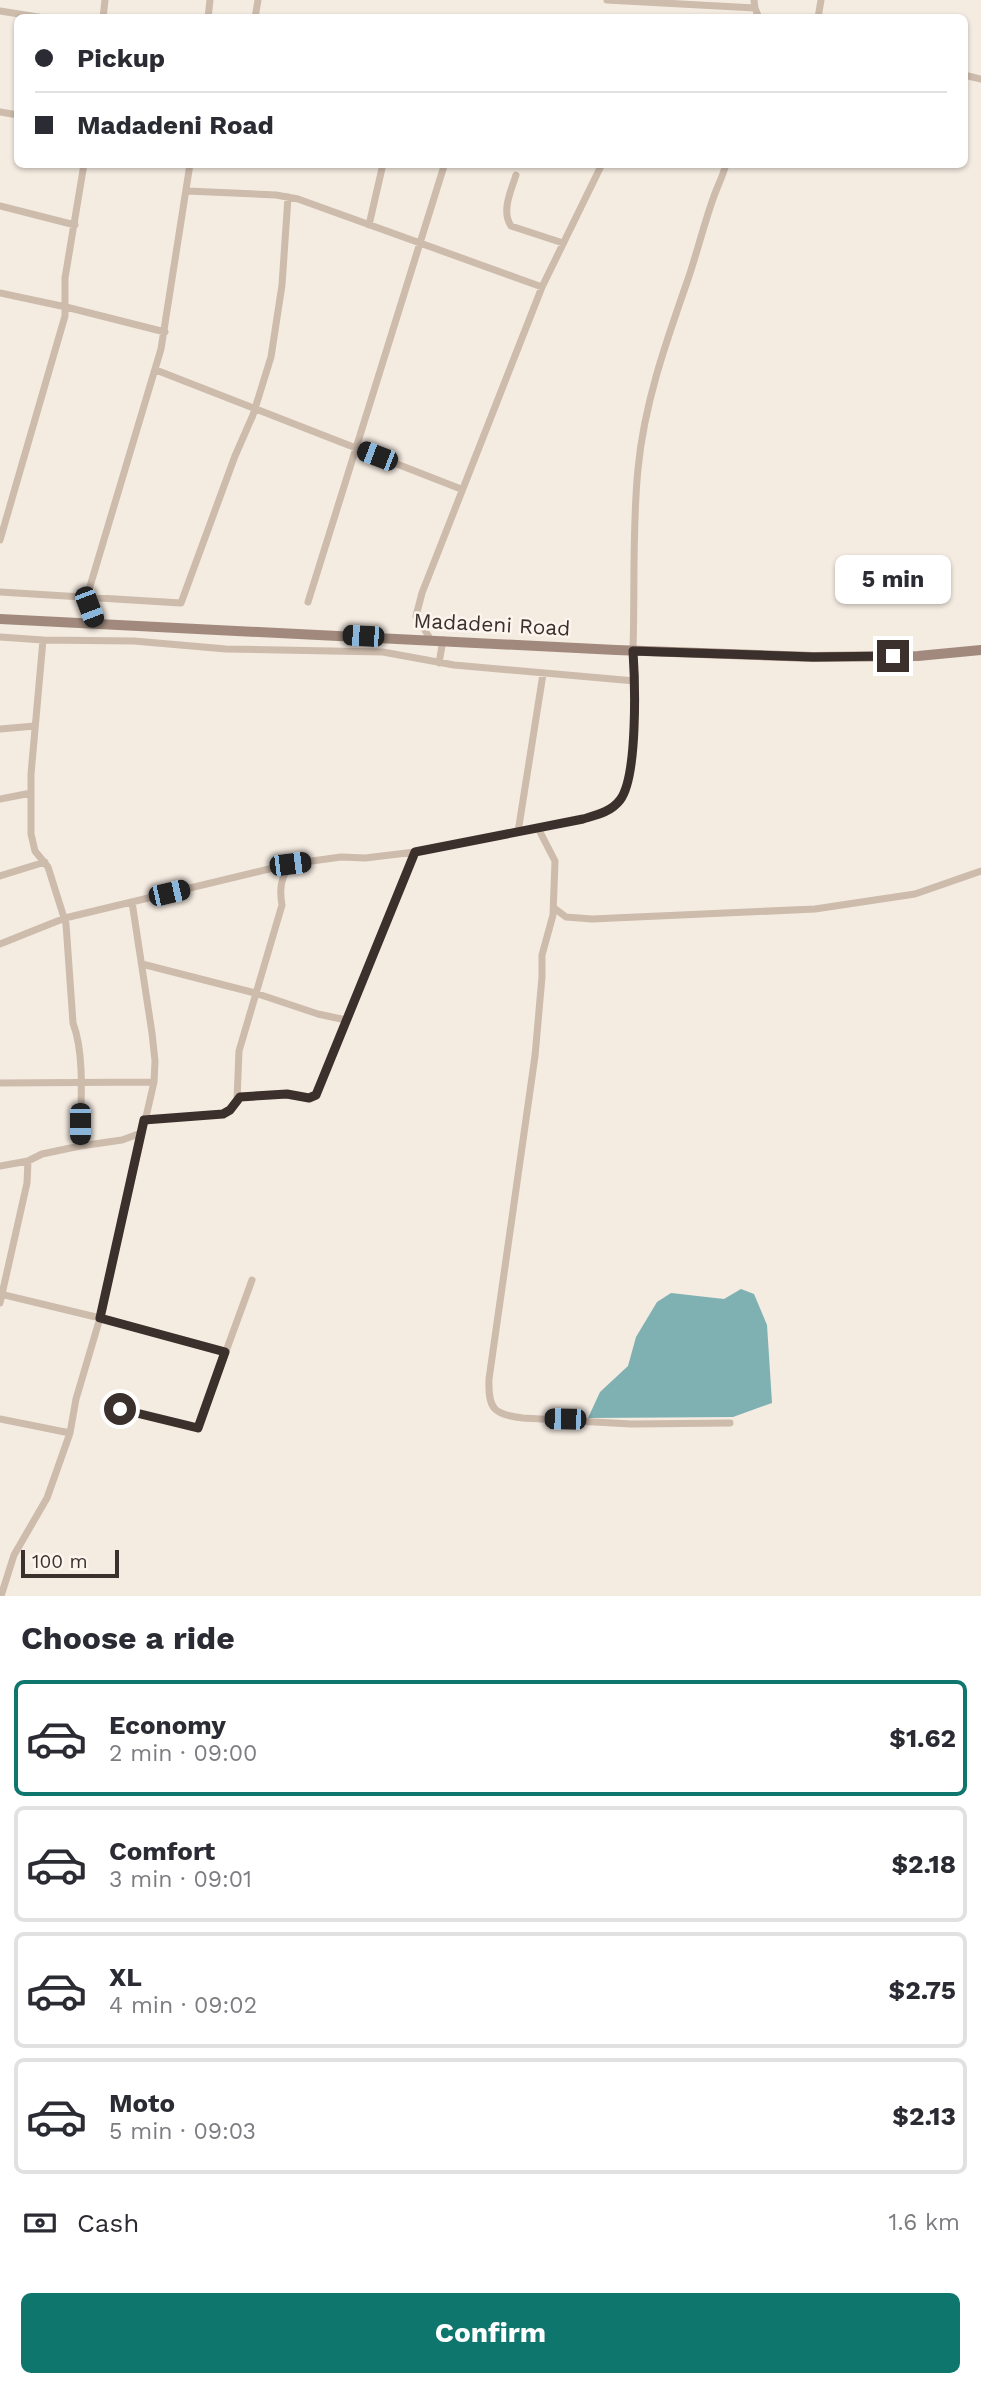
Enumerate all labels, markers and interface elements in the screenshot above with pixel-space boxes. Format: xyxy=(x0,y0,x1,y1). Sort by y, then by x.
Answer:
text: Pickup xyxy=(77,43,165,73)
text: Madadeni Road xyxy=(77,110,274,140)
car xyxy=(354,439,401,473)
callout: 5 min xyxy=(835,554,951,604)
text: 5 min xyxy=(862,566,924,593)
car xyxy=(72,584,107,630)
street label: Madadeni Road xyxy=(413,607,571,641)
car xyxy=(342,624,385,648)
route end xyxy=(877,640,909,672)
car xyxy=(268,851,313,877)
car xyxy=(147,878,192,908)
car xyxy=(70,1103,91,1145)
route start xyxy=(104,1393,136,1425)
car xyxy=(544,1408,587,1430)
scale bar xyxy=(21,1547,119,1579)
text: 100 m xyxy=(32,1550,88,1573)
text: Choose a ride xyxy=(21,1619,235,1657)
icon: car xyxy=(25,1707,88,1770)
text: Economy xyxy=(109,1710,226,1740)
text: $1.62 xyxy=(889,1723,956,1753)
text: 2 min · 09:00 xyxy=(109,1740,257,1767)
icon: car xyxy=(25,1833,88,1896)
text: Comfort xyxy=(109,1836,215,1866)
text: $2.18 xyxy=(891,1849,956,1879)
text: 3 min · 09:01 xyxy=(109,1866,252,1893)
icon: car xyxy=(25,1959,88,2022)
text: XL xyxy=(109,1962,142,1992)
text: $2.75 xyxy=(889,1975,956,2005)
text: 4 min · 09:02 xyxy=(109,1992,257,2019)
icon: car xyxy=(25,2085,88,2148)
text: Moto xyxy=(109,2088,175,2118)
text: $2.13 xyxy=(892,2101,956,2131)
text: 5 min · 09:03 xyxy=(109,2118,256,2145)
icon: cash xyxy=(21,2204,59,2242)
text: Cash xyxy=(77,2208,139,2238)
text: 1.6 km xyxy=(888,2209,960,2236)
button: Confirm xyxy=(21,2293,960,2373)

